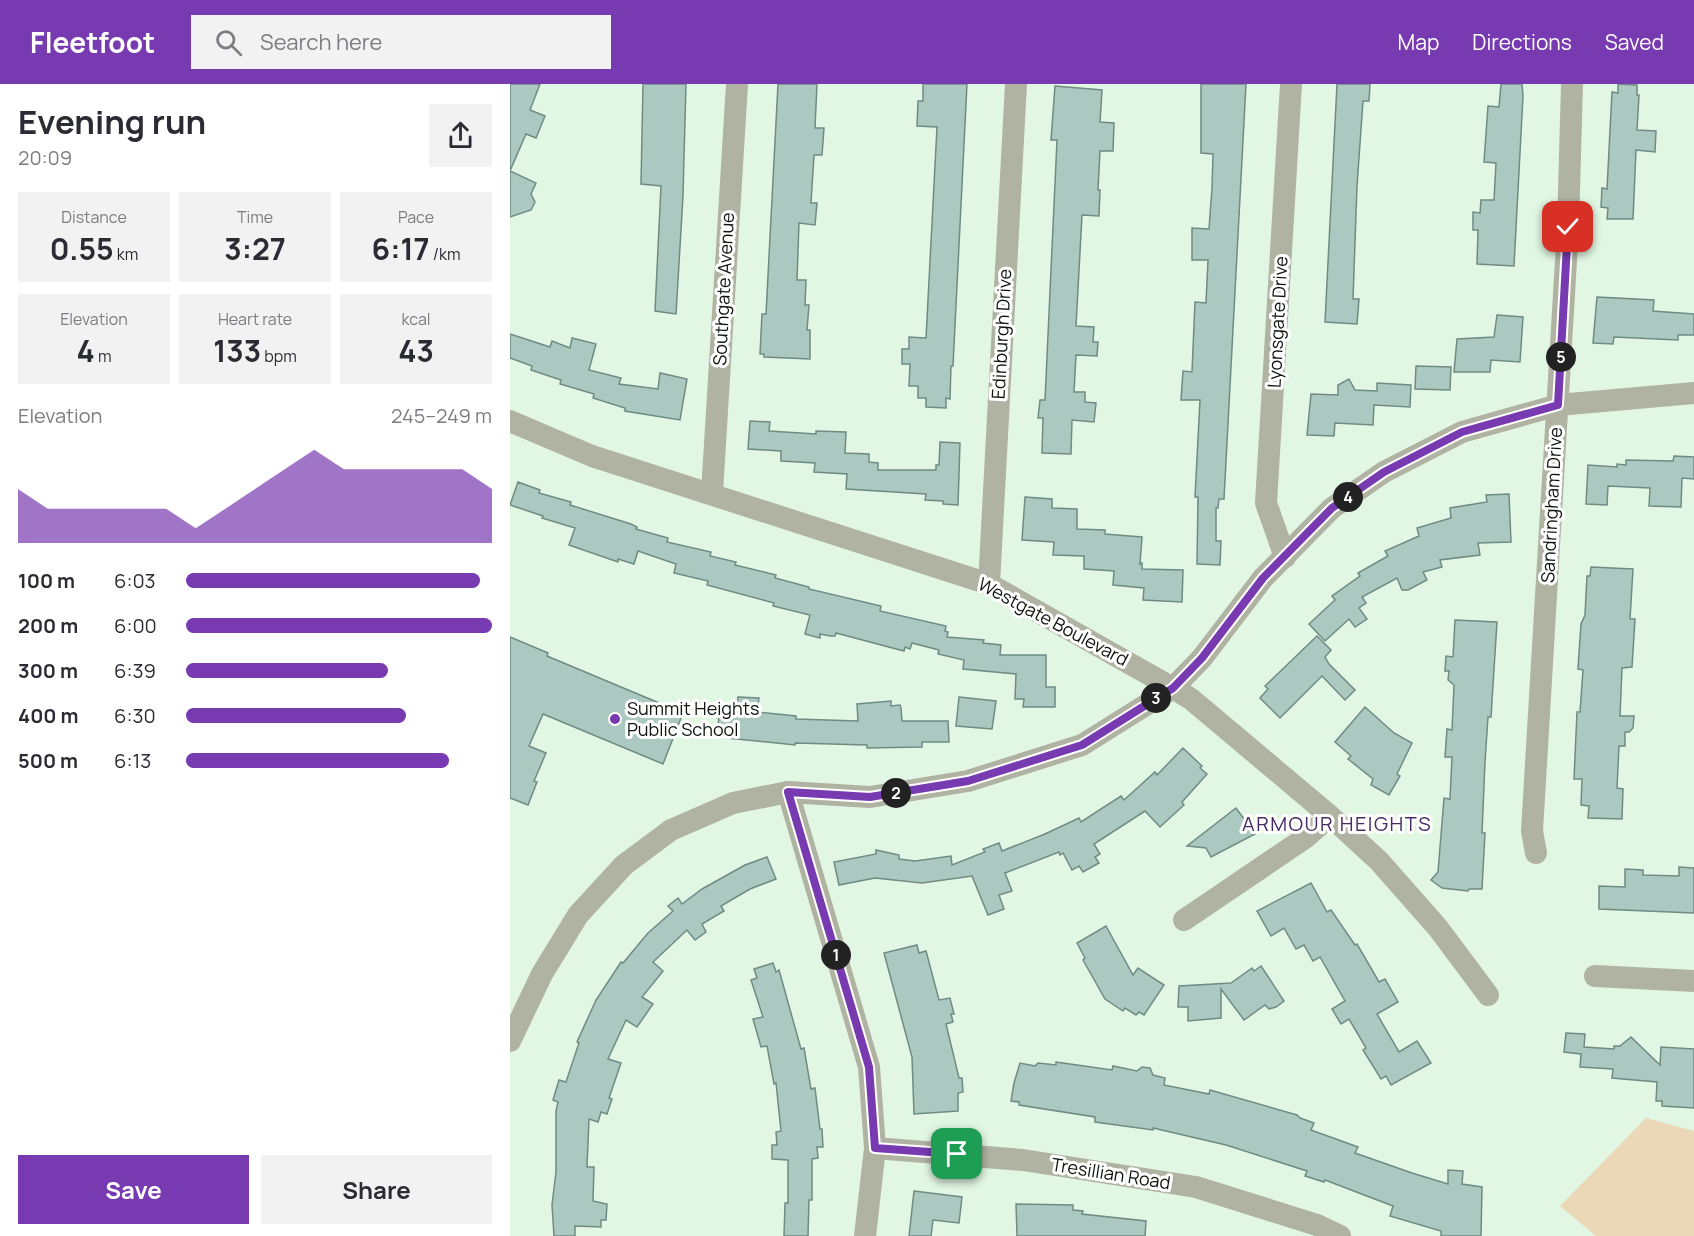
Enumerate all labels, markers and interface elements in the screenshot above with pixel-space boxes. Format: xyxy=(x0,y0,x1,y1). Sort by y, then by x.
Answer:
search box xyxy=(191,15,611,69)
text: Fleetfoot xyxy=(30,23,155,61)
icon: search xyxy=(212,26,245,59)
text: Search here xyxy=(260,27,382,57)
text: Map xyxy=(1398,28,1439,56)
text: Directions xyxy=(1472,28,1572,56)
text: Saved xyxy=(1605,28,1664,56)
text: Evening run xyxy=(18,99,206,144)
button: share xyxy=(429,104,492,167)
text: 20:09 xyxy=(18,144,72,171)
pin xyxy=(1542,201,1593,252)
text: Distance xyxy=(61,206,127,228)
text: Time xyxy=(237,206,273,228)
text: Pace xyxy=(398,206,434,228)
icon: check xyxy=(1551,210,1584,243)
street label: Southgate Avenue xyxy=(707,212,739,366)
text: 0.55 xyxy=(50,228,114,269)
text: 3:27 xyxy=(224,228,286,269)
text: 6:17 xyxy=(372,228,430,269)
text: km xyxy=(114,243,138,265)
text: /km xyxy=(430,243,460,265)
street label: Lyonsgate Drive xyxy=(1262,255,1292,388)
street label: Edinburgh Drive xyxy=(986,268,1016,400)
text: Elevation xyxy=(60,308,128,330)
text: Heart rate xyxy=(218,308,292,330)
text: kcal xyxy=(401,308,431,330)
text: 4 xyxy=(76,330,95,371)
text: 133 xyxy=(213,330,261,371)
text: 43 xyxy=(398,330,434,371)
pin: 5 xyxy=(1546,342,1576,372)
text: m xyxy=(95,345,112,367)
text: bpm xyxy=(261,345,297,367)
text: 5 xyxy=(1556,346,1566,368)
text: Elevation xyxy=(18,402,102,429)
text: 245–249 m xyxy=(391,402,492,429)
street label: Sandringham Drive xyxy=(1535,426,1567,584)
pin: 4 xyxy=(1333,482,1363,512)
text: 4 xyxy=(1343,486,1353,508)
text: 100 m xyxy=(18,567,75,594)
text: 6:03 xyxy=(114,567,156,594)
street label: Westgate Boulevard xyxy=(974,571,1133,671)
text: 200 m xyxy=(18,612,78,639)
text: 6:00 xyxy=(114,612,157,639)
text: 300 m xyxy=(18,657,78,684)
text: 6:39 xyxy=(114,657,156,684)
pin: 3 xyxy=(1141,683,1171,713)
text: 3 xyxy=(1151,687,1161,709)
place label: Summit Heights Public School xyxy=(627,696,759,741)
text: 400 m xyxy=(18,702,78,729)
text: 6:30 xyxy=(114,702,156,729)
marker: Summit Heights Public School xyxy=(608,712,622,726)
text: 500 m xyxy=(18,747,78,774)
text: 6:13 xyxy=(114,747,151,774)
pin: 2 xyxy=(881,778,911,808)
text: 2 xyxy=(891,782,901,804)
district label: ARMOUR HEIGHTS xyxy=(1242,810,1432,837)
pin: 1 xyxy=(821,940,851,970)
text: 1 xyxy=(832,944,840,966)
pin xyxy=(931,1128,982,1179)
icon: arrive xyxy=(940,1137,973,1170)
street label: Tresillian Road xyxy=(1050,1152,1172,1194)
button: Save xyxy=(18,1155,249,1224)
button: Share xyxy=(261,1155,492,1224)

